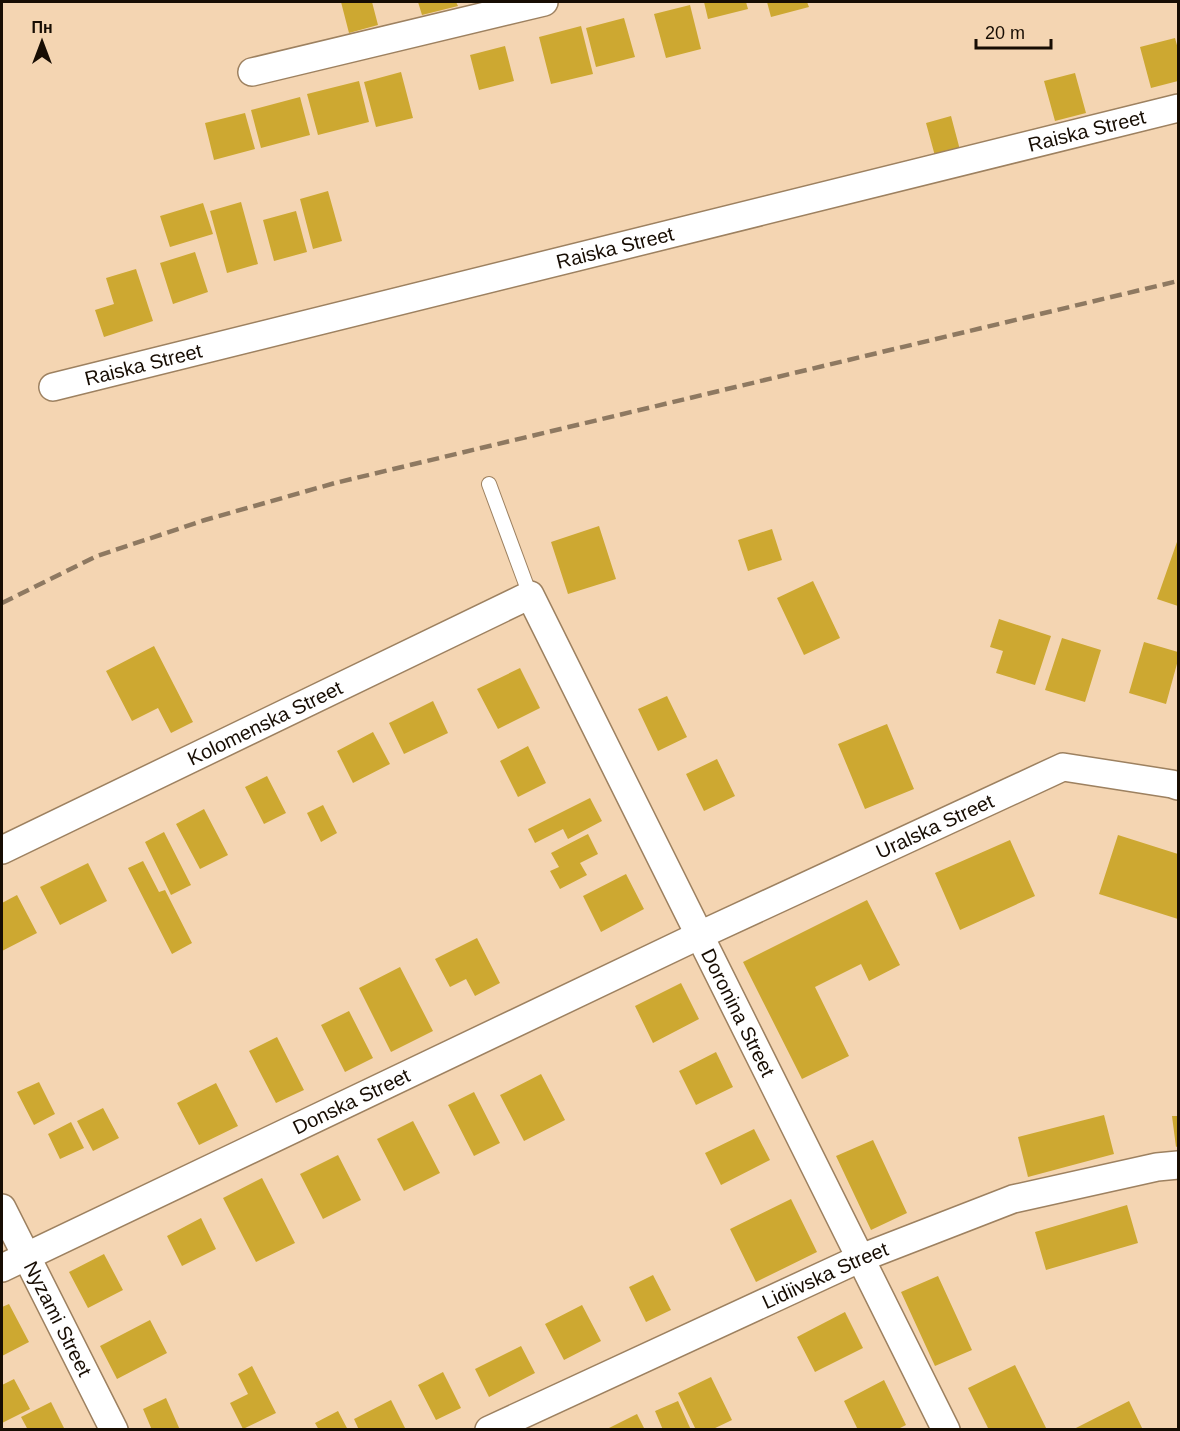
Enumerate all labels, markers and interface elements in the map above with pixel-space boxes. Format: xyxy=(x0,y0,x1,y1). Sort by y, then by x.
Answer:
north arrow xyxy=(12,12,72,72)
scale bar xyxy=(976,12,1051,50)
text: Пн xyxy=(31,19,53,36)
text: 20 m xyxy=(985,23,1025,43)
street label: Raiska Street xyxy=(1026,105,1148,156)
street label: Raiska Street xyxy=(554,222,676,273)
street label: Raiska Street xyxy=(82,339,205,390)
street label: Kolomenska Street xyxy=(184,676,346,770)
street label: Uralska Street xyxy=(873,790,997,863)
street label: Doronina Street xyxy=(697,945,779,1081)
street label: Donska Street xyxy=(289,1064,414,1139)
street label: Lidiivska Street xyxy=(759,1237,891,1313)
street label: Nyzami Street xyxy=(20,1258,96,1380)

